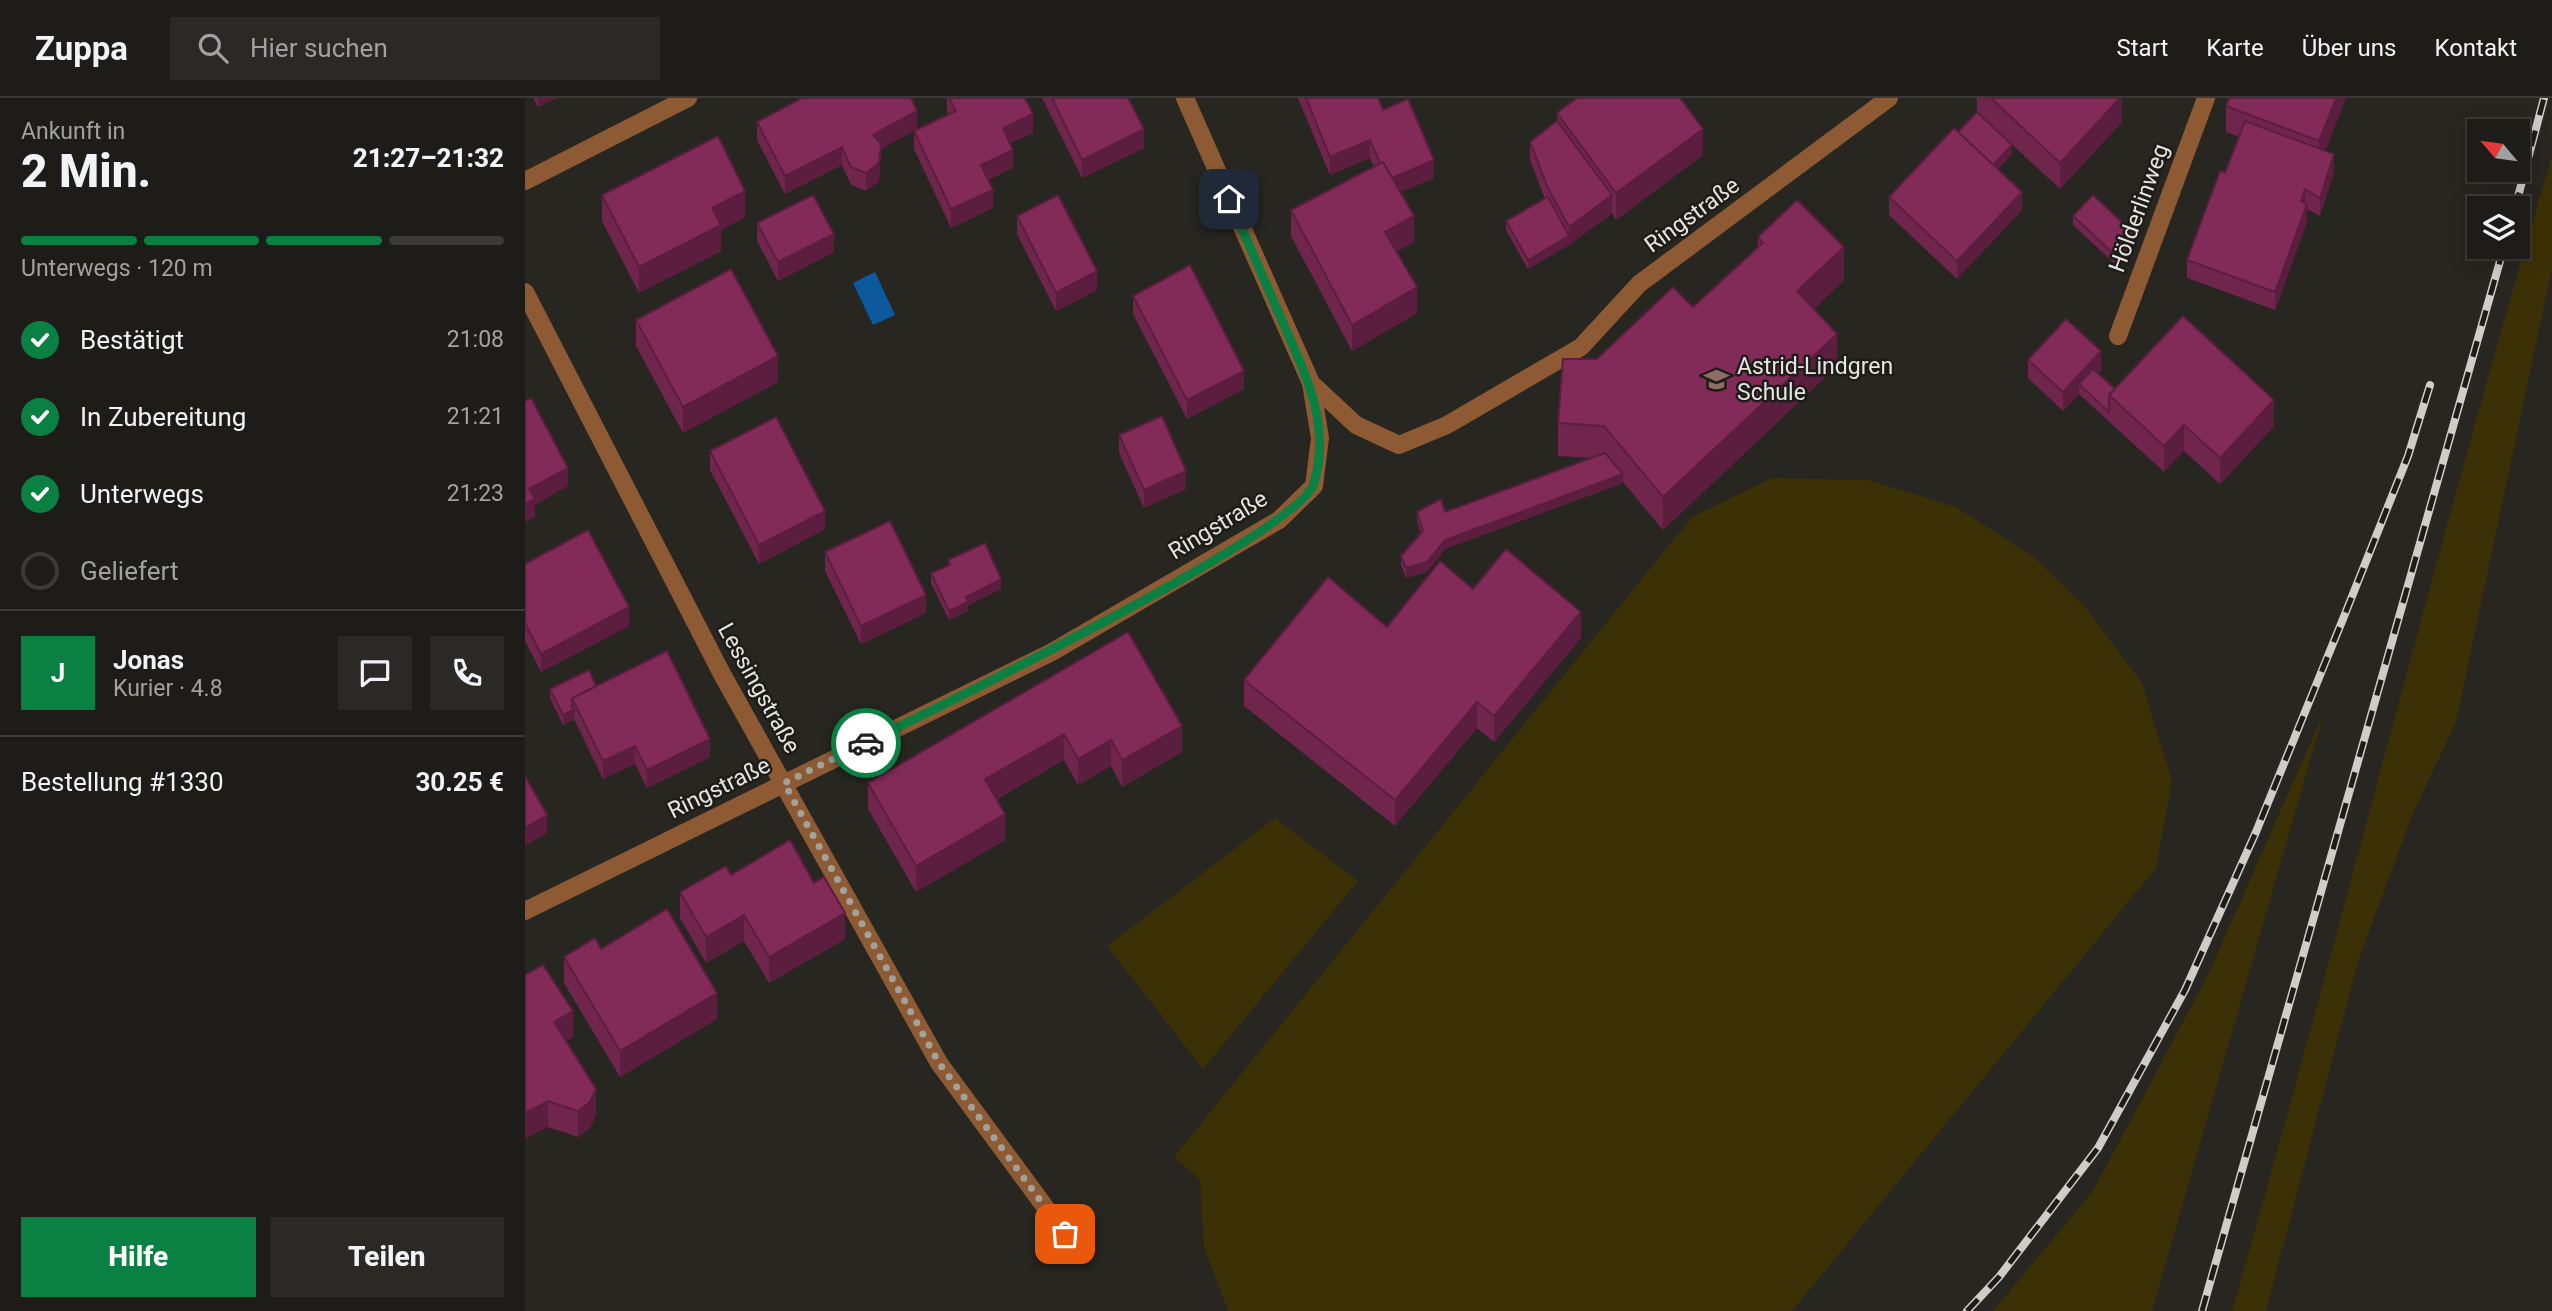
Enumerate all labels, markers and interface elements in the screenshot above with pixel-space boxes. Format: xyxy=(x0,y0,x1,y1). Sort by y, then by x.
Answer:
search box xyxy=(170,17,660,80)
text: Zuppa xyxy=(35,29,128,68)
icon: search xyxy=(194,29,232,67)
text: Hier suchen xyxy=(250,33,388,63)
text: Start xyxy=(2117,34,2168,62)
text: Karte xyxy=(2206,34,2264,62)
text: Über uns xyxy=(2302,34,2396,62)
text: Kontakt xyxy=(2434,34,2517,62)
text: Ankunft in xyxy=(21,118,125,145)
north arrow xyxy=(2467,119,2531,182)
map controls xyxy=(2467,119,2530,259)
street label: Hölderlinweg xyxy=(2103,140,2175,276)
text: 21:27–21:32 xyxy=(353,143,504,173)
text: 2 Min. xyxy=(21,144,151,198)
pin xyxy=(1199,169,1259,229)
street label: Ringstraße xyxy=(1639,172,1745,258)
icon: home xyxy=(1210,180,1248,218)
button: layers xyxy=(2467,196,2530,259)
text: Unterwegs · 120 m xyxy=(21,255,213,282)
icon: check xyxy=(21,321,59,359)
text: Bestätigt xyxy=(80,325,184,355)
text: 21:08 xyxy=(447,326,504,353)
place label: Astrid-Lindgren Schule xyxy=(1737,353,1893,406)
school or university icon: Astrid-Lindgren Schule xyxy=(1703,365,1731,393)
icon: check xyxy=(21,398,59,436)
text: In Zubereitung xyxy=(80,402,246,432)
text: 21:21 xyxy=(447,403,504,430)
icon: check xyxy=(21,475,59,513)
text: Unterwegs xyxy=(80,479,204,509)
text: 21:23 xyxy=(447,480,504,507)
street label: Ringstraße xyxy=(1164,485,1272,565)
text: Geliefert xyxy=(80,556,178,586)
street label: Lessingstraße xyxy=(712,618,806,758)
button: chat xyxy=(338,636,412,710)
button: phone xyxy=(430,636,504,710)
text: Jonas xyxy=(113,645,184,675)
text: J xyxy=(51,658,65,688)
text: Kurier · 4.8 xyxy=(113,675,223,702)
courier xyxy=(831,708,901,778)
icon: car xyxy=(847,724,885,762)
street label: Ringstraße xyxy=(663,752,775,824)
text: Bestellung #1330 xyxy=(21,767,224,797)
text: 30.25 € xyxy=(415,767,504,797)
pin xyxy=(1035,1204,1095,1264)
icon: bag xyxy=(1046,1215,1084,1253)
button: Hilfe xyxy=(21,1217,256,1297)
button: Teilen xyxy=(270,1217,504,1297)

